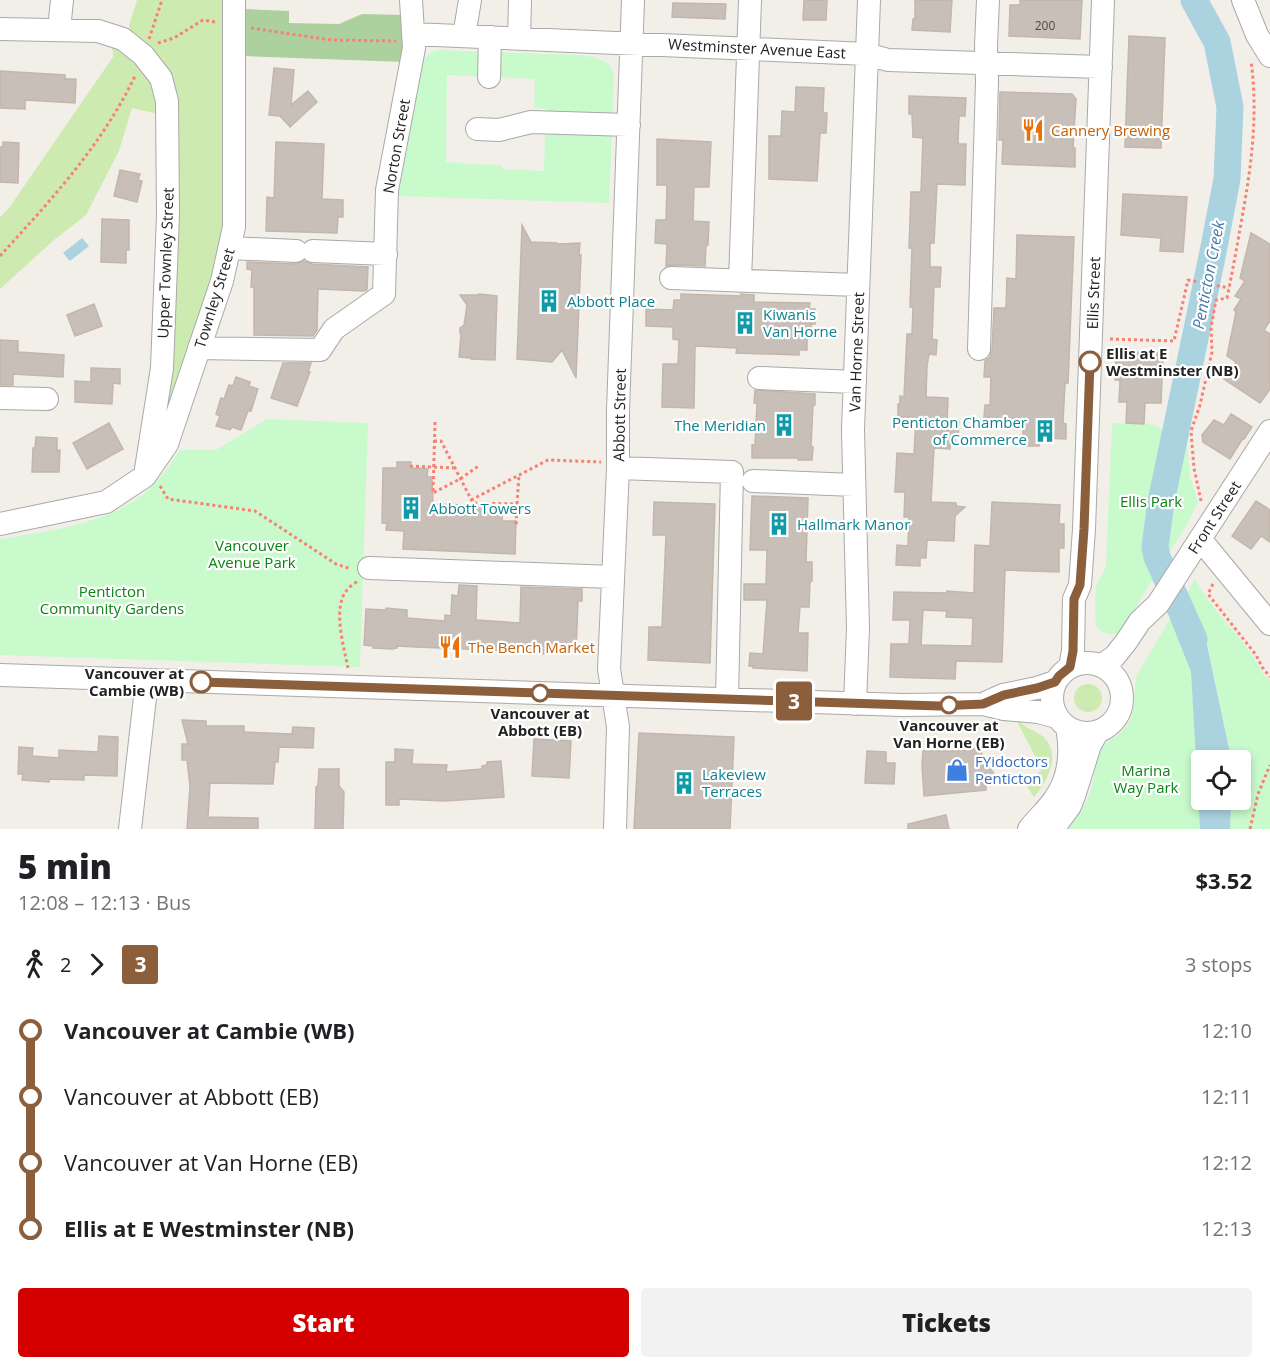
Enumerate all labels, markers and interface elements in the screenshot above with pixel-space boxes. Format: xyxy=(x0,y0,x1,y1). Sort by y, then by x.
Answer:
house number: 200 xyxy=(1035,17,1055,34)
street label: Westminster Avenue East xyxy=(668,33,846,63)
street label: Norton Street xyxy=(378,97,414,195)
restaurant icon: Cannery Brewing xyxy=(1020,117,1046,143)
place label: Cannery Brewing xyxy=(1051,120,1170,140)
street label: Upper Townley Street xyxy=(152,187,178,339)
water label: Penticton Creek xyxy=(1187,218,1230,331)
street label: Townley Street xyxy=(189,246,239,350)
street label: Ellis Street xyxy=(1082,256,1104,330)
building icon: Abbott Place xyxy=(536,288,562,314)
place label: Abbott Place xyxy=(567,291,655,311)
street label: Van Horne Street xyxy=(844,292,868,412)
place label: Kiwanis Van Horne xyxy=(763,304,837,341)
building icon: Kiwanis Van Horne xyxy=(732,310,758,336)
place label: Ellis at E Westminster (NB) xyxy=(1106,343,1238,380)
marker: Ellis at E Westminster (NB) xyxy=(1079,351,1101,373)
street label: Abbott Street xyxy=(608,368,630,462)
building icon: The Meridian xyxy=(771,412,797,438)
place label: Penticton Chamber of Commerce xyxy=(892,412,1027,449)
place label: The Meridian xyxy=(674,415,766,435)
building icon: Penticton Chamber of Commerce xyxy=(1032,418,1058,444)
street label: Front Street xyxy=(1183,477,1245,557)
park label: Ellis Park xyxy=(1120,491,1182,511)
building icon: Abbott Towers xyxy=(398,495,424,521)
place label: Abbott Towers xyxy=(429,498,531,518)
building icon: Hallmark Manor xyxy=(766,511,792,537)
place label: Hallmark Manor xyxy=(797,514,910,534)
park label: Vancouver Avenue Park xyxy=(208,535,296,572)
park label: Penticton Community Gardens xyxy=(40,581,184,618)
restaurant icon: The Bench Market xyxy=(437,634,463,660)
place label: The Bench Market xyxy=(468,637,595,657)
place label: Vancouver at Cambie (WB) xyxy=(85,663,184,700)
marker: Vancouver at Cambie (WB) xyxy=(190,671,212,693)
line badge: 3 xyxy=(774,682,814,720)
marker: Vancouver at Abbott (EB) xyxy=(531,684,549,702)
text: 3 xyxy=(788,687,800,715)
marker: Vancouver at Van Horne (EB) xyxy=(940,696,958,714)
place label: Vancouver at Abbott (EB) xyxy=(490,703,590,740)
place label: Vancouver at Van Horne (EB) xyxy=(893,715,1005,752)
map controls xyxy=(1191,750,1251,810)
button: locate xyxy=(1191,750,1251,810)
place label: FYidoctors Penticton xyxy=(975,751,1048,788)
shop icon: FYidoctors Penticton xyxy=(944,757,970,783)
park label: Marina Way Park xyxy=(1114,760,1179,797)
place label: Lakeview Terraces xyxy=(702,764,766,801)
building icon: Lakeview Terraces xyxy=(671,770,697,796)
text: 5 min xyxy=(18,844,112,889)
text: $3.52 xyxy=(1195,865,1252,895)
text: 12:08 – 12:13 · Bus xyxy=(18,889,191,916)
icon: walk xyxy=(18,948,51,981)
icon: forward xyxy=(80,948,113,981)
text: 3 xyxy=(134,950,146,978)
text: 2 xyxy=(60,951,71,978)
text: 3 stops xyxy=(1185,951,1252,978)
text: Vancouver at Cambie (WB) xyxy=(64,1015,354,1045)
text: 12:10 xyxy=(1201,1017,1252,1044)
text: Vancouver at Abbott (EB) xyxy=(64,1081,319,1111)
text: 12:11 xyxy=(1201,1083,1252,1110)
text: Vancouver at Van Horne (EB) xyxy=(64,1147,358,1177)
text: 12:12 xyxy=(1201,1149,1252,1176)
text: Ellis at E Westminster (NB) xyxy=(64,1213,354,1243)
text: 12:13 xyxy=(1201,1215,1252,1242)
button: Start xyxy=(18,1288,629,1357)
button: Tickets xyxy=(641,1288,1252,1357)

